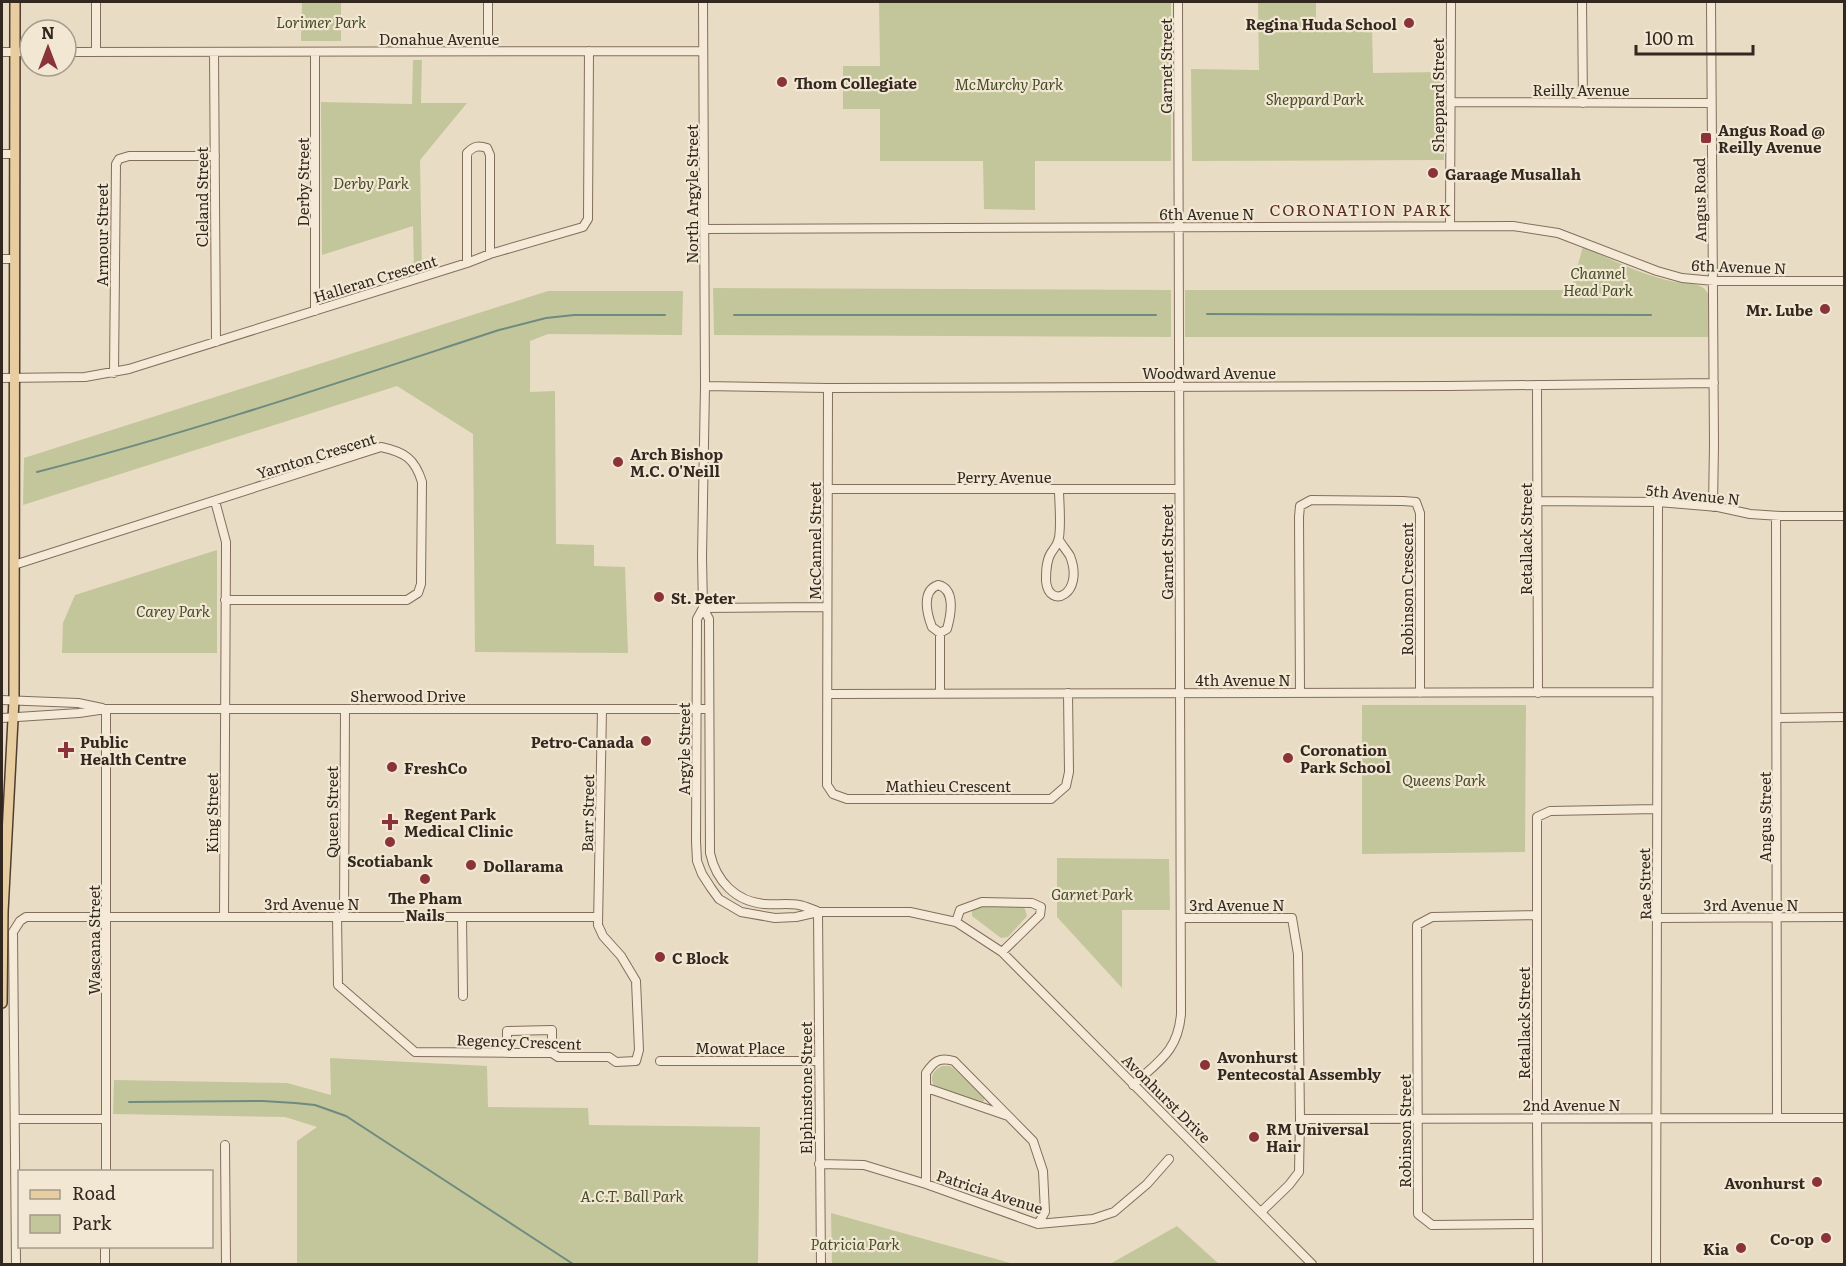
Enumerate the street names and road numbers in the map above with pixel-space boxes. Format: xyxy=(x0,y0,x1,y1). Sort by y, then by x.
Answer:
street label: Garnet Street xyxy=(1154,18,1177,114)
street label: Donahue Avenue xyxy=(379,27,500,50)
street label: Sheppard Street xyxy=(1426,38,1449,152)
street label: Reilly Avenue xyxy=(1532,78,1630,101)
street label: North Argyle Street xyxy=(680,124,703,264)
street label: Derby Street xyxy=(291,137,314,227)
street label: Cleland Street xyxy=(190,147,213,247)
street label: Angus Road xyxy=(1687,157,1711,243)
street label: Armour Street xyxy=(90,183,113,287)
street label: 6th Avenue N xyxy=(1159,202,1255,225)
street label: Halleran Crescent xyxy=(310,248,440,308)
street label: 6th Avenue N xyxy=(1691,253,1787,279)
street label: Woodward Avenue xyxy=(1142,361,1276,384)
street label: Yarnton Crescent xyxy=(254,426,378,484)
street label: Perry Avenue xyxy=(956,465,1052,488)
street label: 5th Avenue N xyxy=(1645,478,1741,510)
street label: McCannel Street xyxy=(803,482,826,600)
street label: Retallack Street xyxy=(1514,483,1537,595)
street label: Garnet Street xyxy=(1155,504,1178,600)
street label: Robinson Crescent xyxy=(1395,522,1418,656)
street label: 4th Avenue N xyxy=(1195,668,1291,691)
street label: Sherwood Drive xyxy=(350,684,466,707)
street label: Argyle Street xyxy=(672,703,695,795)
street label: Queen Street xyxy=(320,766,343,858)
street label: Angus Street xyxy=(1753,771,1776,863)
street label: King Street xyxy=(200,773,223,853)
street label: Barr Street xyxy=(575,774,599,852)
street label: Mathieu Crescent xyxy=(885,774,1011,797)
street label: Rae Street xyxy=(1632,848,1656,920)
street label: Wascana Street xyxy=(82,885,105,995)
street label: 3rd Avenue N xyxy=(264,892,360,915)
street label: 3rd Avenue N xyxy=(1189,893,1285,916)
street label: 3rd Avenue N xyxy=(1703,893,1799,916)
street label: Retallack Street xyxy=(1512,967,1535,1079)
street label: Elphinstone Street xyxy=(794,1022,817,1154)
street label: Regency Crescent xyxy=(456,1027,582,1055)
street label: Mowat Place xyxy=(695,1036,785,1059)
street label: Avonhurst Drive xyxy=(1117,1048,1217,1148)
street label: Robinson Street xyxy=(1393,1074,1416,1188)
street label: 2nd Avenue N xyxy=(1523,1093,1621,1116)
street label: Patricia Avenue xyxy=(934,1163,1046,1219)

